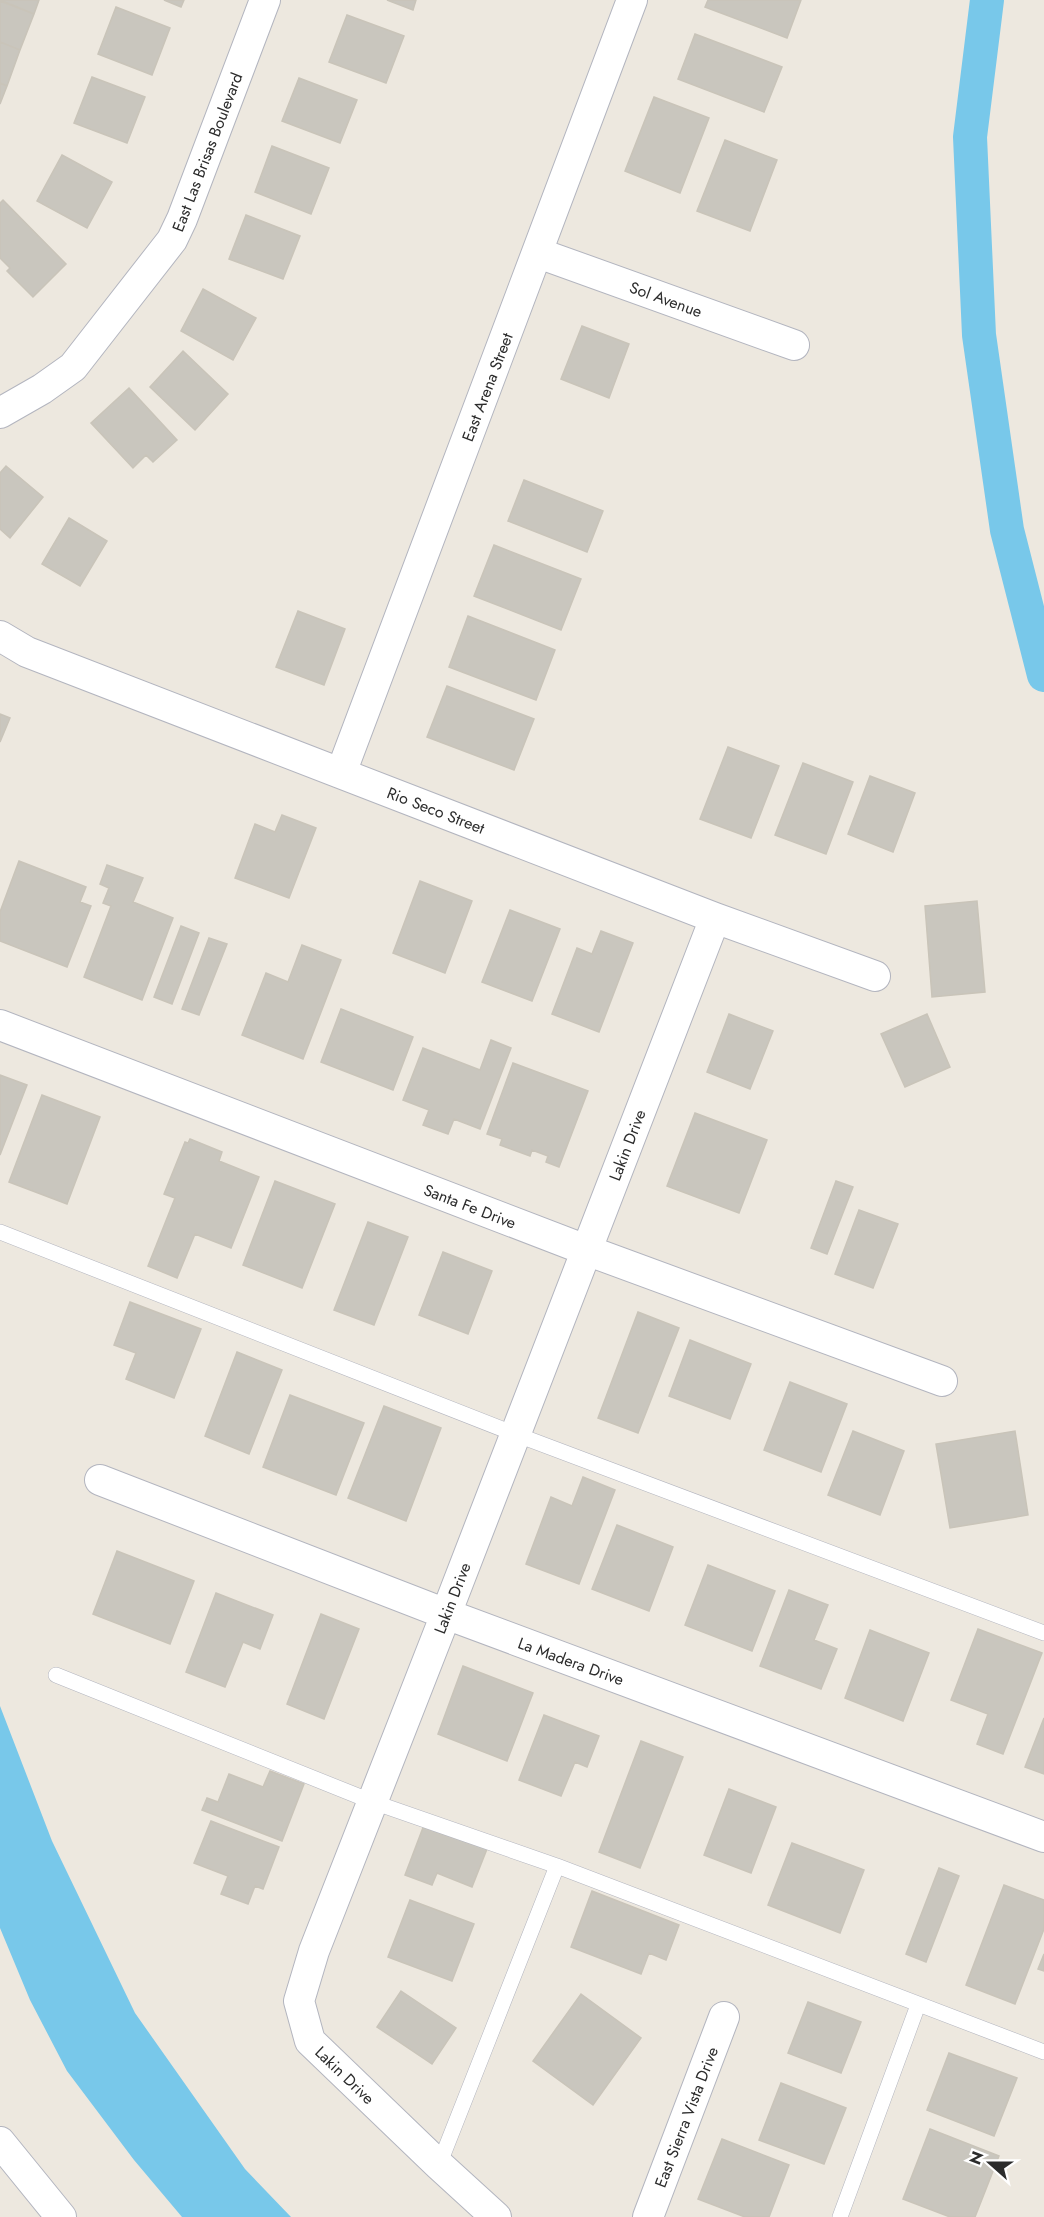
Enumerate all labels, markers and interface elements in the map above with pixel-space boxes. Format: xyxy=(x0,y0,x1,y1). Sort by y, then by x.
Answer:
street label: East Las Brisas Boulevard xyxy=(166,69,248,235)
street label: Sol Avenue xyxy=(626,276,705,323)
street label: East Arena Street xyxy=(456,329,519,445)
street label: Rio Seco Street xyxy=(384,781,488,840)
street label: Lakin Drive xyxy=(603,1106,652,1184)
street label: Santa Fe Drive xyxy=(420,1178,519,1235)
street label: Lakin Drive xyxy=(428,1559,477,1637)
street label: La Madera Drive xyxy=(515,1632,627,1691)
street label: Lakin Drive xyxy=(310,2041,380,2110)
street label: East Sierra Vista Drive xyxy=(649,2043,724,2191)
north arrow xyxy=(960,2133,1020,2193)
text: N xyxy=(963,2148,989,2168)

